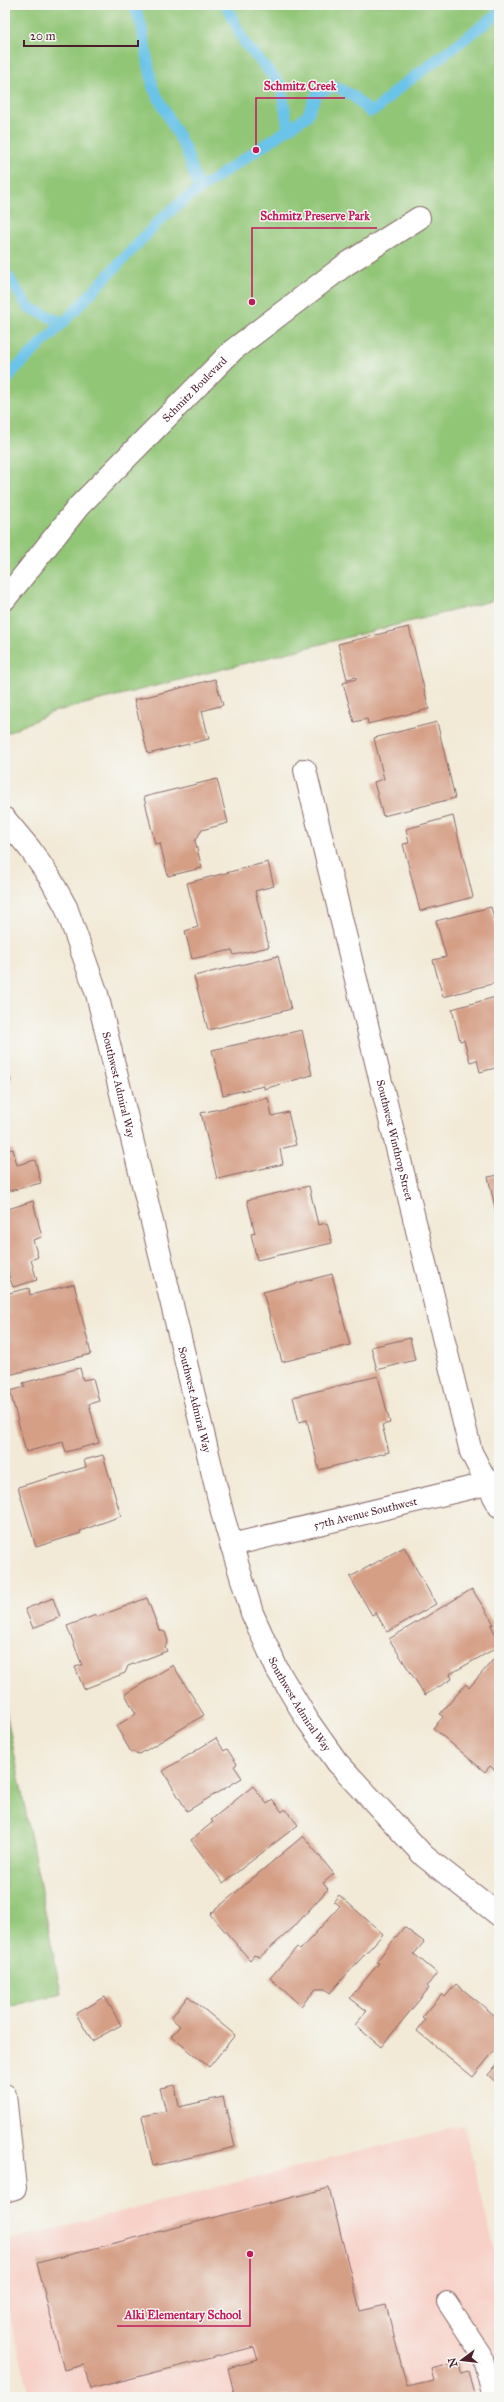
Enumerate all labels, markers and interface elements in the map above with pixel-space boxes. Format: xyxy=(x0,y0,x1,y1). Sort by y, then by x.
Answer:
scale bar xyxy=(24,22,138,48)
text: 20 m xyxy=(30,29,56,43)
callout: Schmitz Creek xyxy=(256,74,345,98)
text: Schmitz Creek xyxy=(264,79,337,93)
callout: Schmitz Preserve Park xyxy=(252,204,377,228)
text: Schmitz Preserve Park xyxy=(260,209,370,223)
street label: Schmitz Boulevard xyxy=(159,353,230,425)
street label: Southwest Admiral Way xyxy=(100,1030,138,1140)
street label: Southwest Winthrop Street xyxy=(374,1078,416,1202)
street label: Southwest Admiral Way xyxy=(176,1345,214,1455)
street label: 57th Avenue Southwest xyxy=(312,1494,418,1532)
street label: Southwest Admiral Way xyxy=(266,1655,334,1754)
callout: Alki Elementary School xyxy=(117,2302,250,2326)
text: Alki Elementary School xyxy=(123,2308,242,2323)
north arrow xyxy=(442,2340,482,2380)
text: N xyxy=(445,2356,460,2369)

